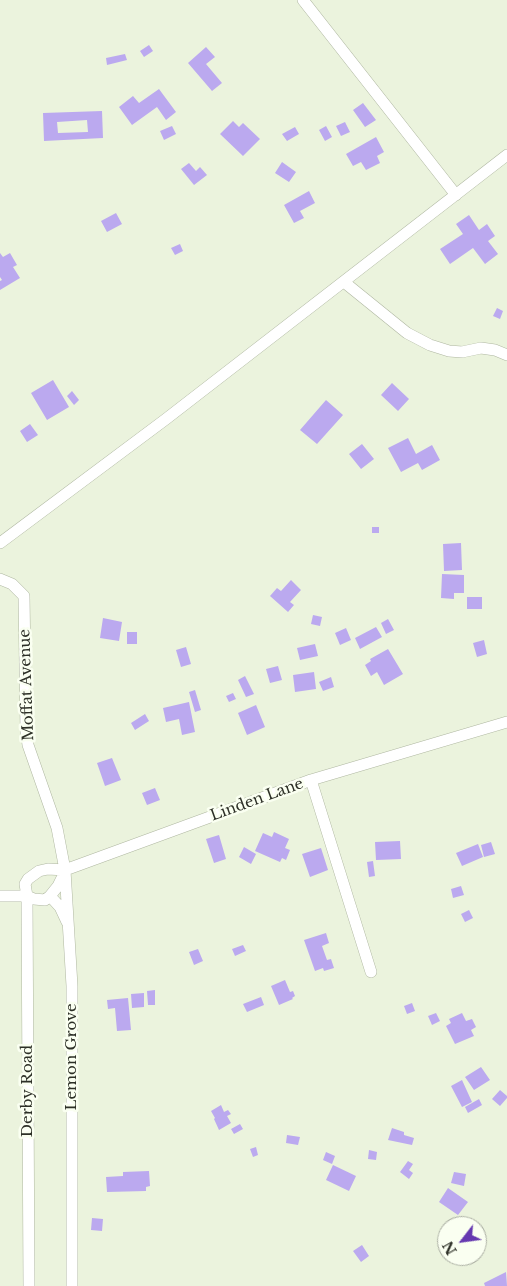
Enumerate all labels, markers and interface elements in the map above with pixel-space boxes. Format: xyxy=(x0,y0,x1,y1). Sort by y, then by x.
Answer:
street label: Moffat Avenue xyxy=(16,629,38,741)
street label: Linden Lane xyxy=(208,775,306,825)
street label: Lemon Grove xyxy=(63,1003,81,1111)
street label: Derby Road xyxy=(19,1045,37,1137)
north arrow xyxy=(437,1216,487,1266)
text: N xyxy=(439,1238,461,1258)

